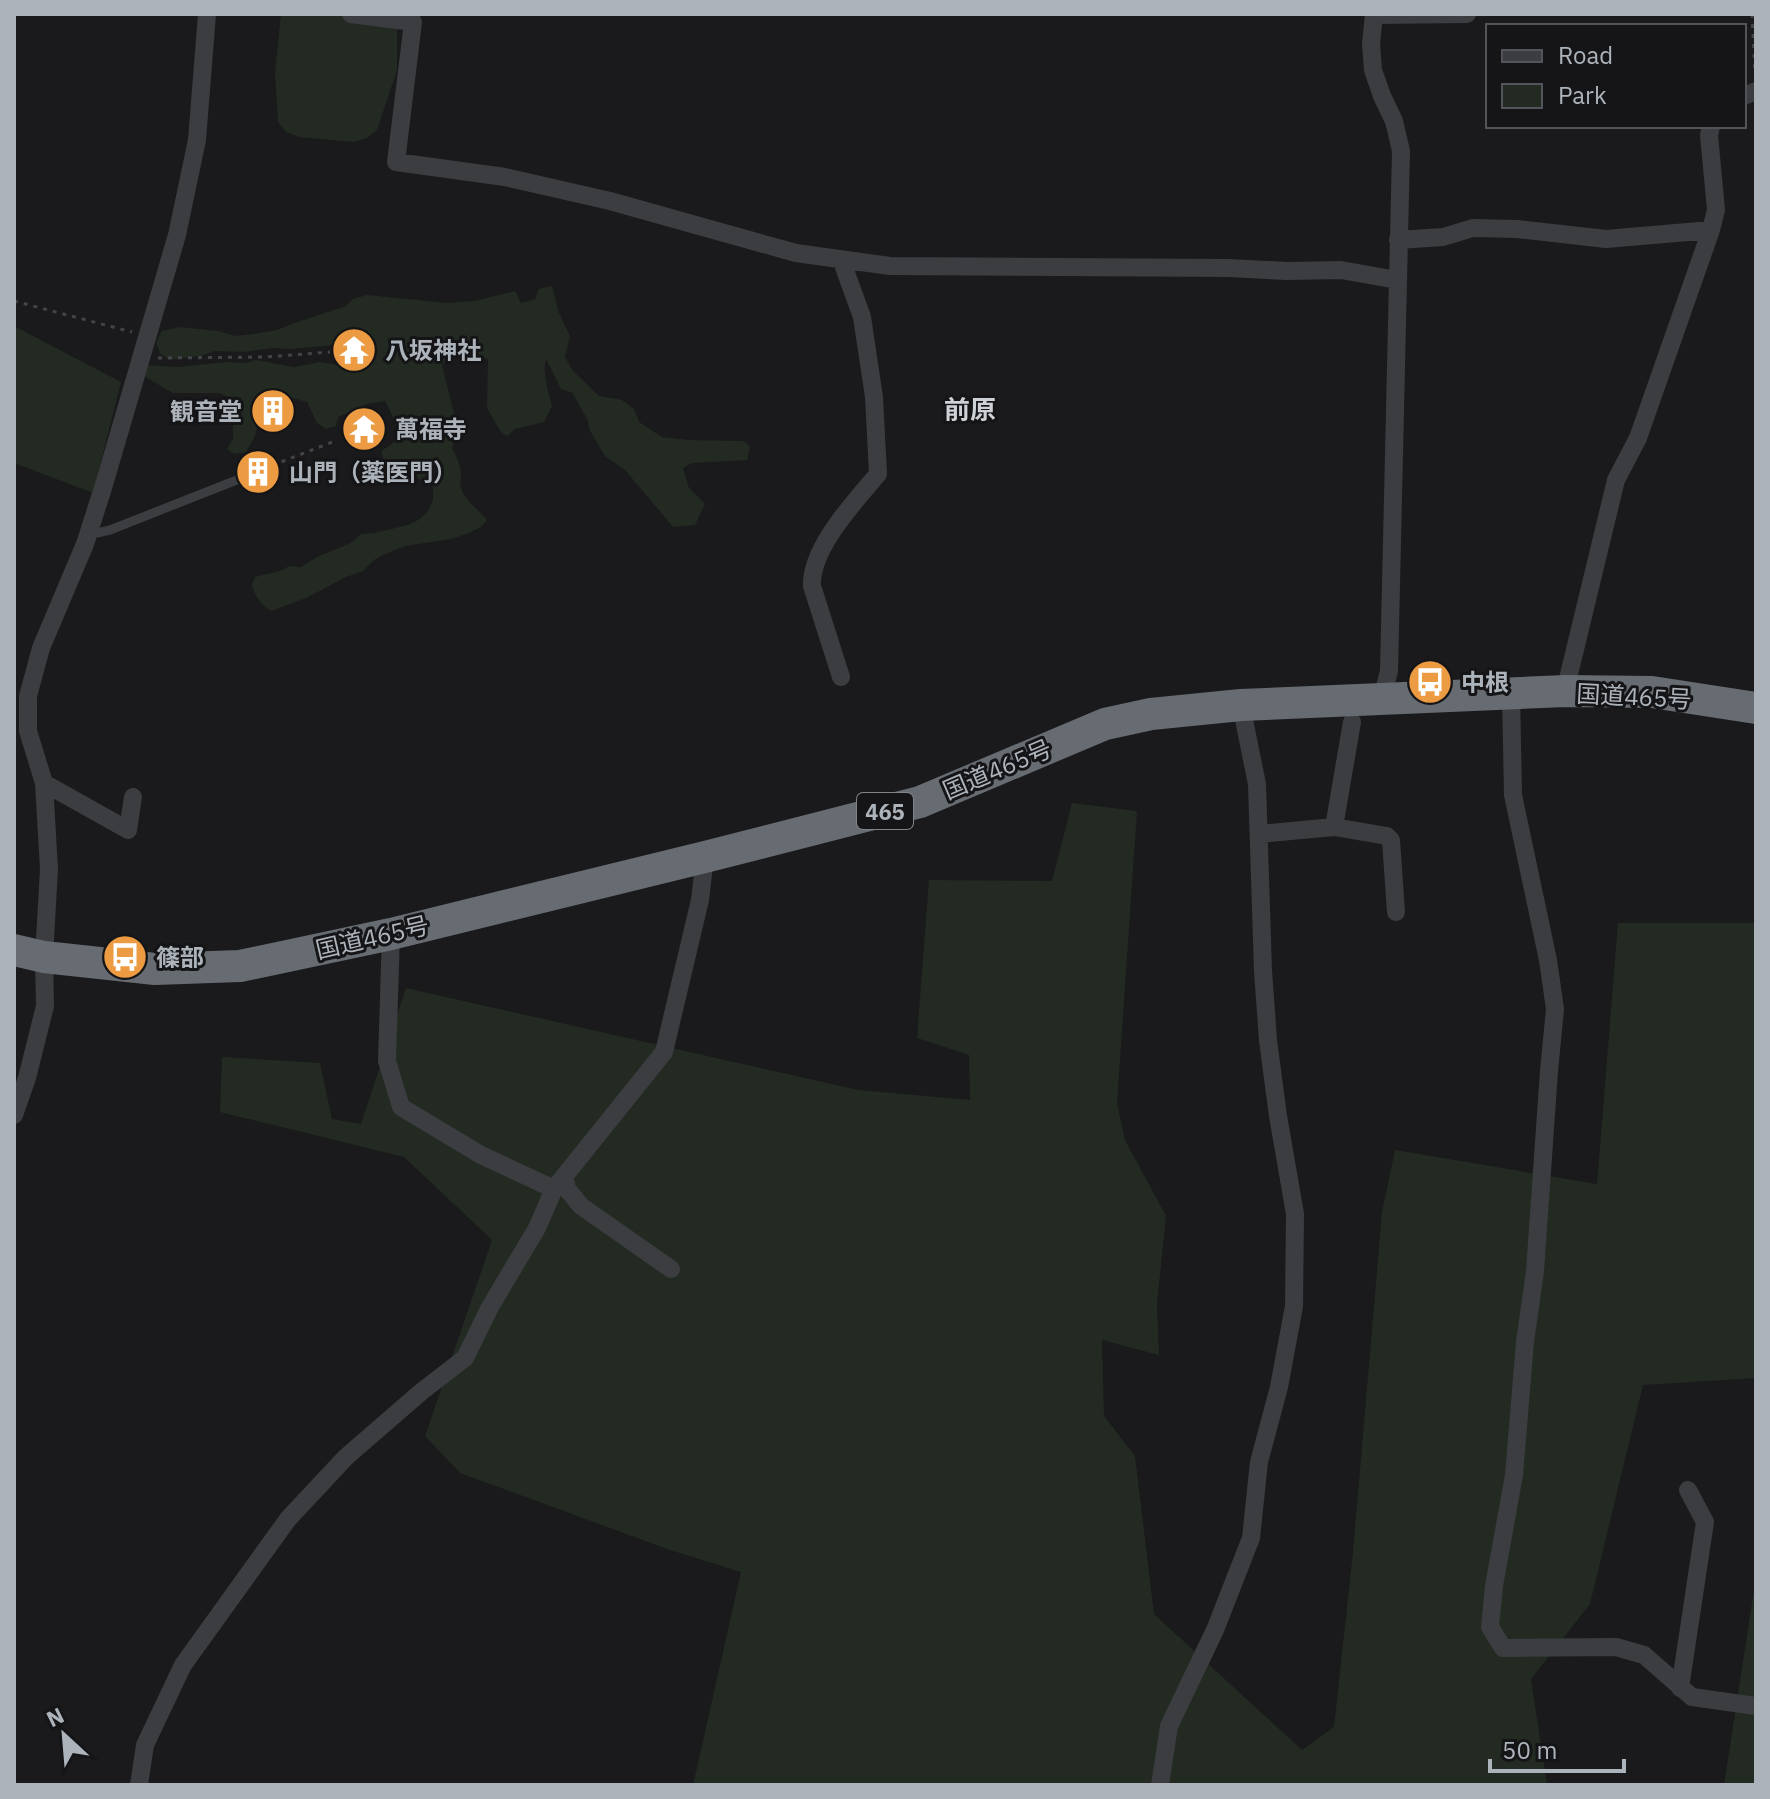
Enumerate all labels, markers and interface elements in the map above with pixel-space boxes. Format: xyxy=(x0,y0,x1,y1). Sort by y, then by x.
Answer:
legend xyxy=(1486,24,1746,128)
text: Road xyxy=(1558,39,1613,71)
text: Park xyxy=(1558,79,1607,111)
temple icon: 八坂神社 xyxy=(330,326,378,374)
place label: 八坂神社 xyxy=(385,334,481,366)
building icon: 観音堂 xyxy=(249,387,297,435)
district label: 前原 xyxy=(944,392,996,426)
place label: 観音堂 xyxy=(170,395,242,427)
temple icon: 萬福寺 xyxy=(340,405,388,453)
place label: 萬福寺 xyxy=(395,413,467,445)
building icon: 山門（薬医門） xyxy=(234,448,282,496)
place label: 山門（薬医門） xyxy=(289,456,457,488)
bus stop icon: 中根 xyxy=(1406,658,1454,706)
place label: 中根 xyxy=(1461,666,1509,698)
street label: 国道465号 xyxy=(1576,677,1692,715)
street label: 国道465号 xyxy=(938,732,1056,806)
road number: 465 xyxy=(857,793,913,829)
street label: 国道465号 xyxy=(312,908,432,966)
bus stop icon: 篠部 xyxy=(101,933,149,981)
place label: 篠部 xyxy=(156,941,204,973)
north arrow xyxy=(24,1695,104,1775)
text: N xyxy=(41,1700,69,1733)
scale bar xyxy=(1490,1723,1624,1773)
text: 50 m xyxy=(1502,1734,1557,1766)

